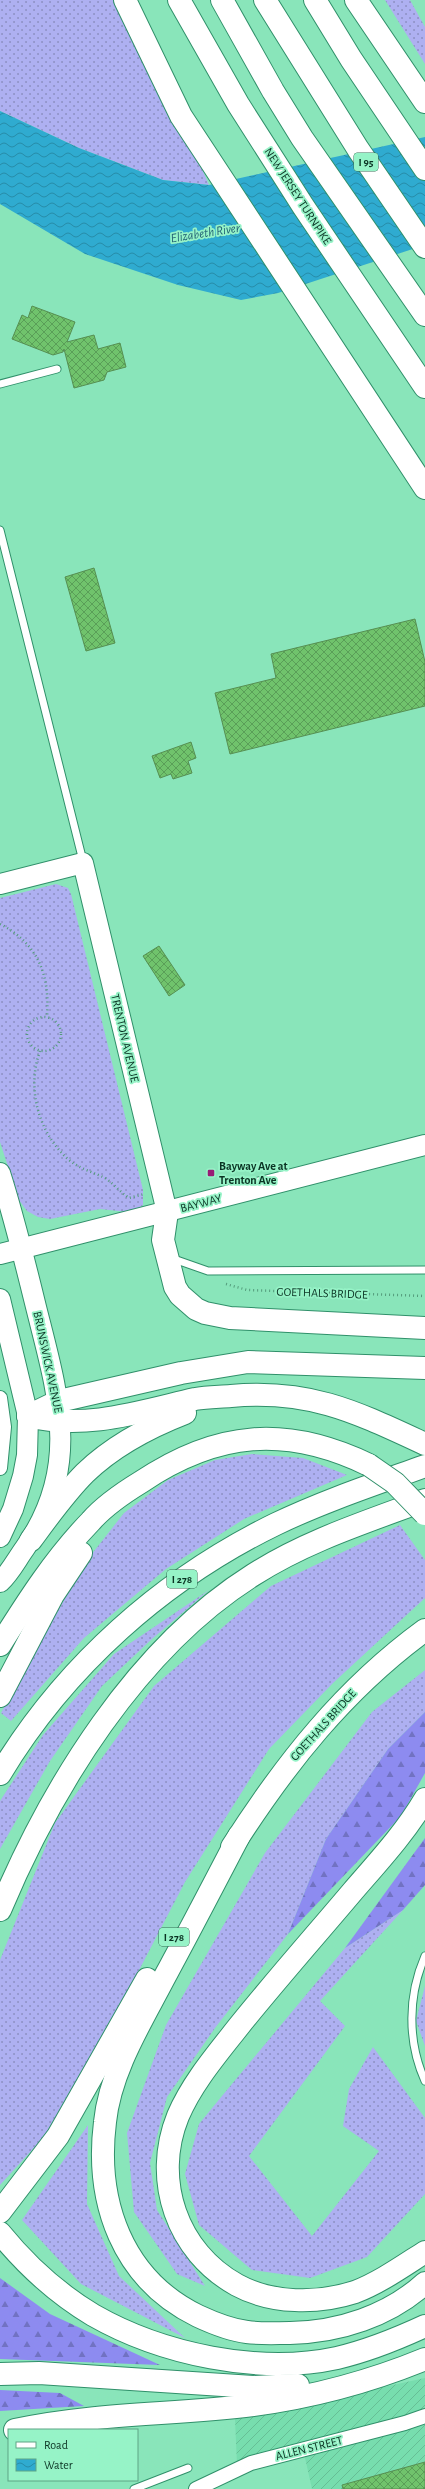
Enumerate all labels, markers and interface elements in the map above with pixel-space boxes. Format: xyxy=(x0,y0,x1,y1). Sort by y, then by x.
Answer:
street label: NEW JERSEY TURNPIKE xyxy=(262,145,334,247)
road number: I 95 xyxy=(354,153,378,171)
water label: Elizabeth River xyxy=(170,221,242,245)
street label: TRENTON AVENUE xyxy=(109,993,141,1084)
place label: Bayway Ave at Trenton Ave xyxy=(219,1160,288,1186)
marker: Bayway Ave at Trenton Ave xyxy=(206,1168,216,1178)
street label: BAYWAY xyxy=(179,1192,224,1214)
street label: GOETHALS BRIDGE xyxy=(276,1285,368,1301)
street label: BRUNSWICK AVENUE xyxy=(31,1310,65,1414)
road number: I 278 xyxy=(167,1570,197,1588)
street label: GOETHALS BRIDGE xyxy=(288,1687,358,1763)
road number: I 278 xyxy=(159,1928,189,1946)
legend xyxy=(8,2429,138,2481)
street label: ALLEN STREET xyxy=(274,2434,344,2462)
text: Road xyxy=(44,2439,68,2451)
text: Water xyxy=(44,2459,73,2471)

